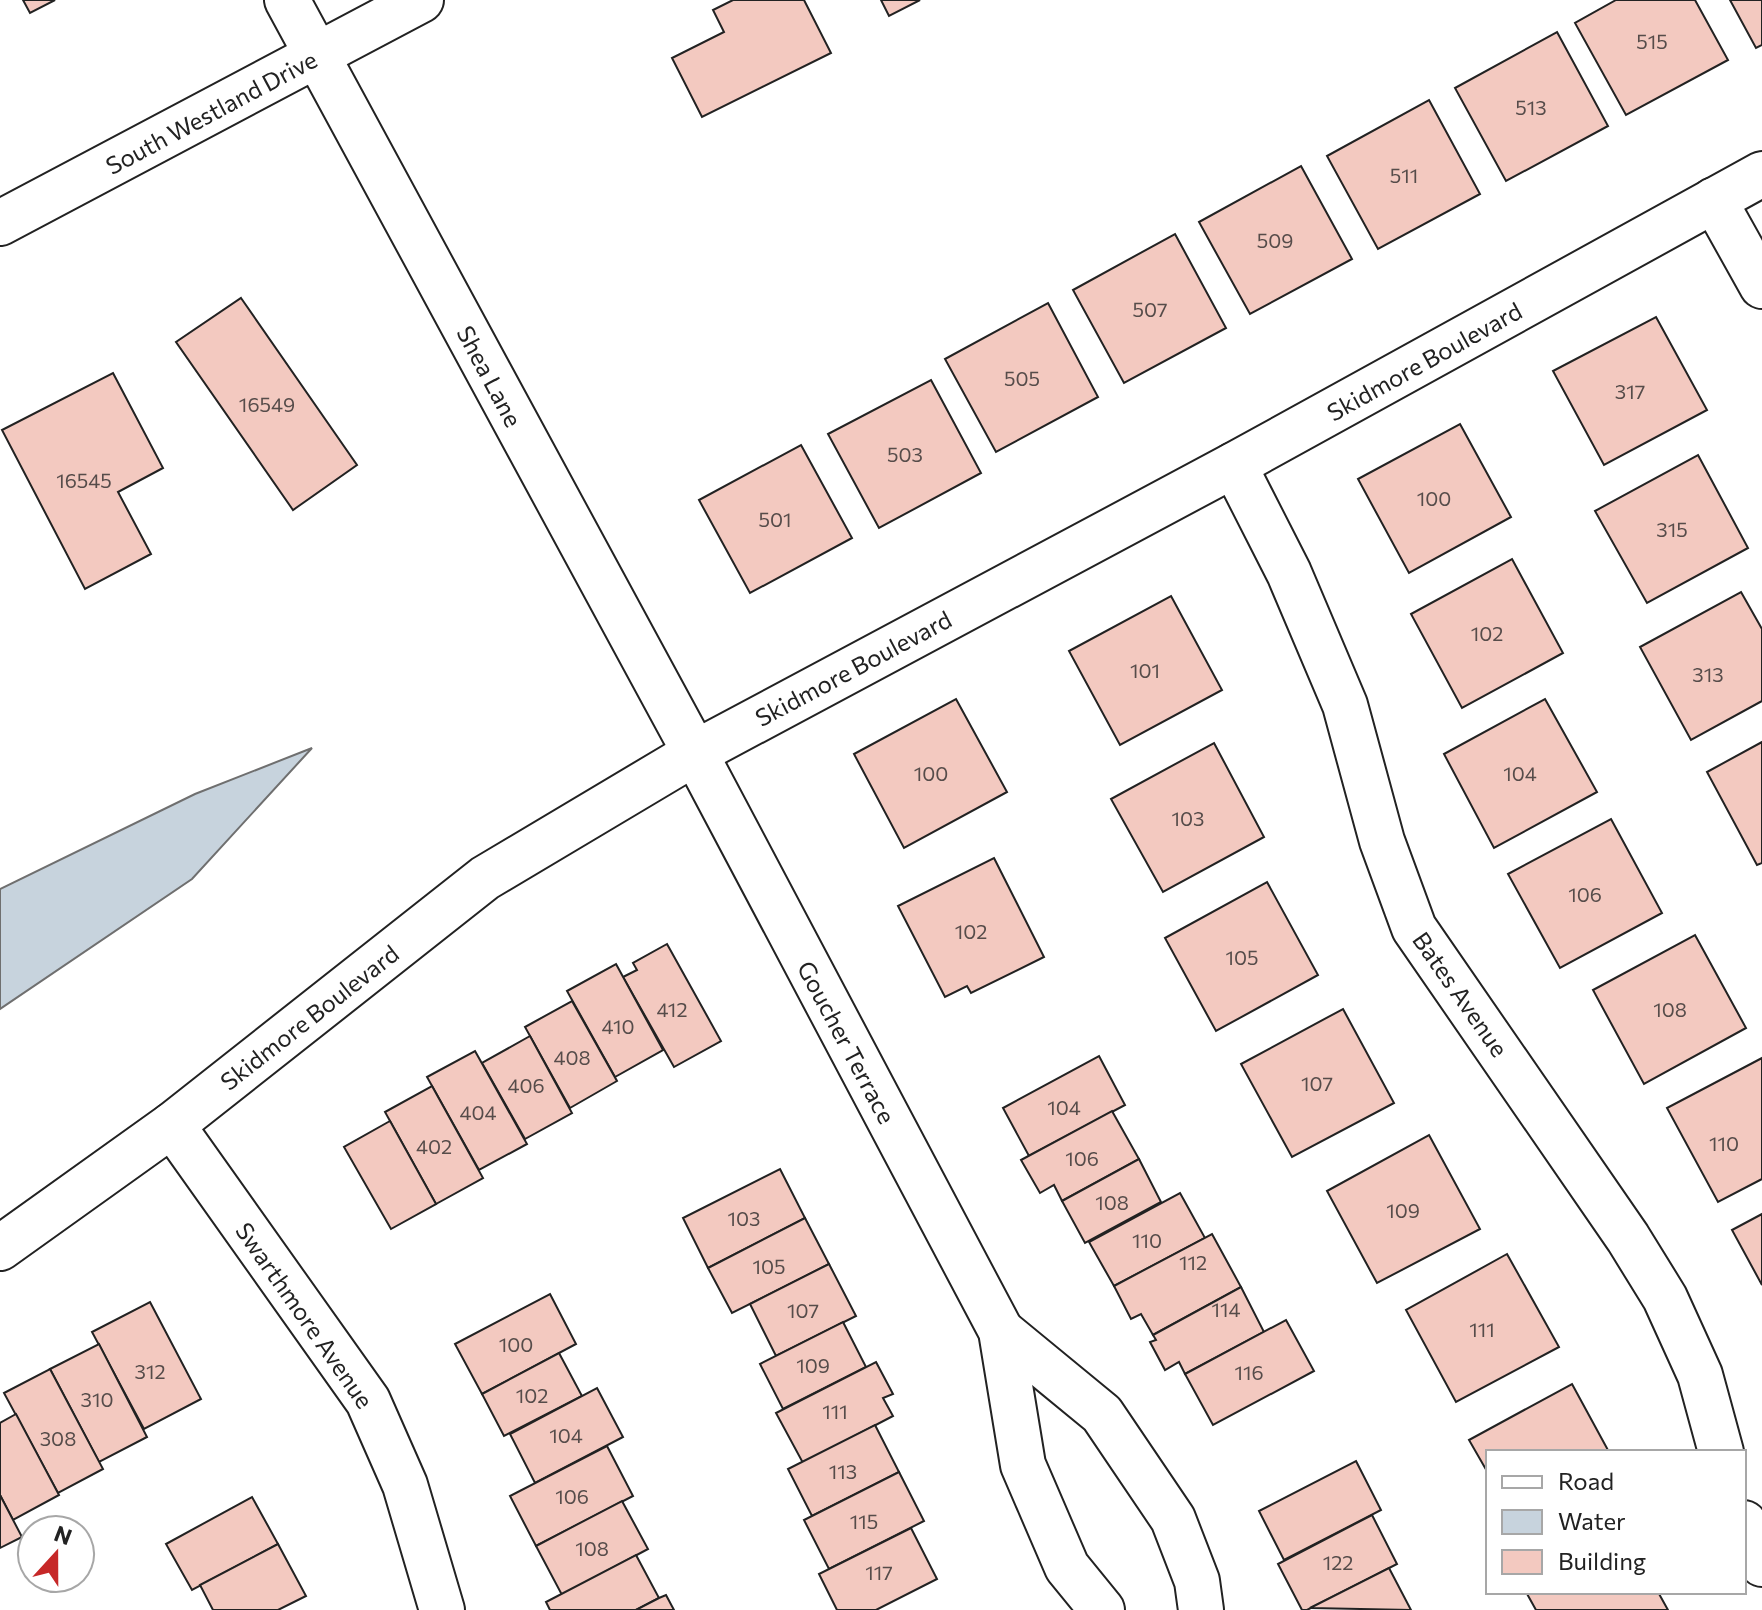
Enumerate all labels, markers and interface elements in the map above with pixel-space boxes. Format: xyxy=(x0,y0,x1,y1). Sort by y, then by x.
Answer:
house number: 515 xyxy=(1636,29,1668,53)
street label: South Westland Drive xyxy=(100,44,322,180)
house number: 513 xyxy=(1515,95,1547,119)
house number: 511 xyxy=(1390,163,1418,187)
house number: 509 xyxy=(1257,228,1293,252)
street label: Skidmore Boulevard xyxy=(1322,295,1526,427)
house number: 507 xyxy=(1132,297,1168,321)
street label: Shea Lane xyxy=(451,320,529,432)
house number: 505 xyxy=(1004,366,1040,390)
house number: 317 xyxy=(1615,379,1645,403)
house number: 16549 xyxy=(239,392,295,416)
house number: 503 xyxy=(887,442,923,466)
house number: 16545 xyxy=(56,468,112,492)
house number: 100 xyxy=(1417,486,1451,510)
house number: 501 xyxy=(758,507,792,531)
house number: 315 xyxy=(1656,517,1688,541)
street label: Skidmore Boulevard xyxy=(750,604,956,732)
house number: 102 xyxy=(1471,621,1503,645)
house number: 101 xyxy=(1130,658,1160,682)
house number: 313 xyxy=(1692,662,1724,686)
house number: 100 xyxy=(914,761,948,785)
house number: 104 xyxy=(1503,761,1537,785)
house number: 103 xyxy=(1172,806,1204,830)
house number: 106 xyxy=(1568,882,1602,906)
house number: 102 xyxy=(955,919,987,943)
street label: Bates Avenue xyxy=(1407,926,1515,1062)
street label: Skidmore Boulevard xyxy=(214,938,404,1096)
house number: 105 xyxy=(1225,945,1259,969)
street label: Goucher Terrace xyxy=(792,956,902,1128)
house number: 412 xyxy=(656,997,688,1021)
house number: 108 xyxy=(1653,997,1687,1021)
house number: 410 xyxy=(602,1014,635,1038)
house number: 408 xyxy=(553,1045,591,1069)
house number: 107 xyxy=(1301,1071,1333,1095)
house number: 406 xyxy=(507,1073,545,1097)
house number: 104 xyxy=(1047,1095,1081,1119)
house number: 404 xyxy=(459,1100,497,1124)
house number: 110 xyxy=(1709,1131,1739,1155)
house number: 402 xyxy=(416,1134,452,1158)
house number: 106 xyxy=(1065,1146,1099,1170)
house number: 108 xyxy=(1095,1190,1129,1214)
house number: 109 xyxy=(1386,1198,1420,1222)
house number: 103 xyxy=(728,1206,760,1230)
street label: Swarthmore Avenue xyxy=(230,1217,380,1413)
house number: 110 xyxy=(1132,1228,1162,1252)
house number: 112 xyxy=(1179,1250,1207,1274)
house number: 105 xyxy=(752,1254,786,1278)
house number: 114 xyxy=(1211,1297,1241,1321)
house number: 107 xyxy=(787,1298,819,1322)
house number: 111 xyxy=(1469,1317,1495,1341)
house number: 100 xyxy=(499,1332,533,1356)
house number: 109 xyxy=(796,1353,830,1377)
house number: 312 xyxy=(134,1359,166,1383)
house number: 116 xyxy=(1234,1360,1264,1384)
house number: 102 xyxy=(516,1383,548,1407)
house number: 310 xyxy=(80,1387,114,1411)
house number: 111 xyxy=(822,1399,848,1423)
house number: 104 xyxy=(549,1423,583,1447)
house number: 308 xyxy=(40,1426,76,1450)
legend xyxy=(1486,1450,1746,1594)
house number: 113 xyxy=(829,1459,857,1483)
text: Road xyxy=(1558,1466,1614,1495)
house number: 106 xyxy=(555,1484,589,1508)
text: Water xyxy=(1558,1506,1626,1535)
house number: 115 xyxy=(850,1509,878,1533)
north arrow xyxy=(16,1514,96,1594)
text: N xyxy=(51,1519,76,1550)
house number: 108 xyxy=(575,1536,609,1560)
text: Building xyxy=(1558,1546,1646,1575)
house number: 122 xyxy=(1323,1550,1353,1574)
house number: 117 xyxy=(865,1560,893,1584)

